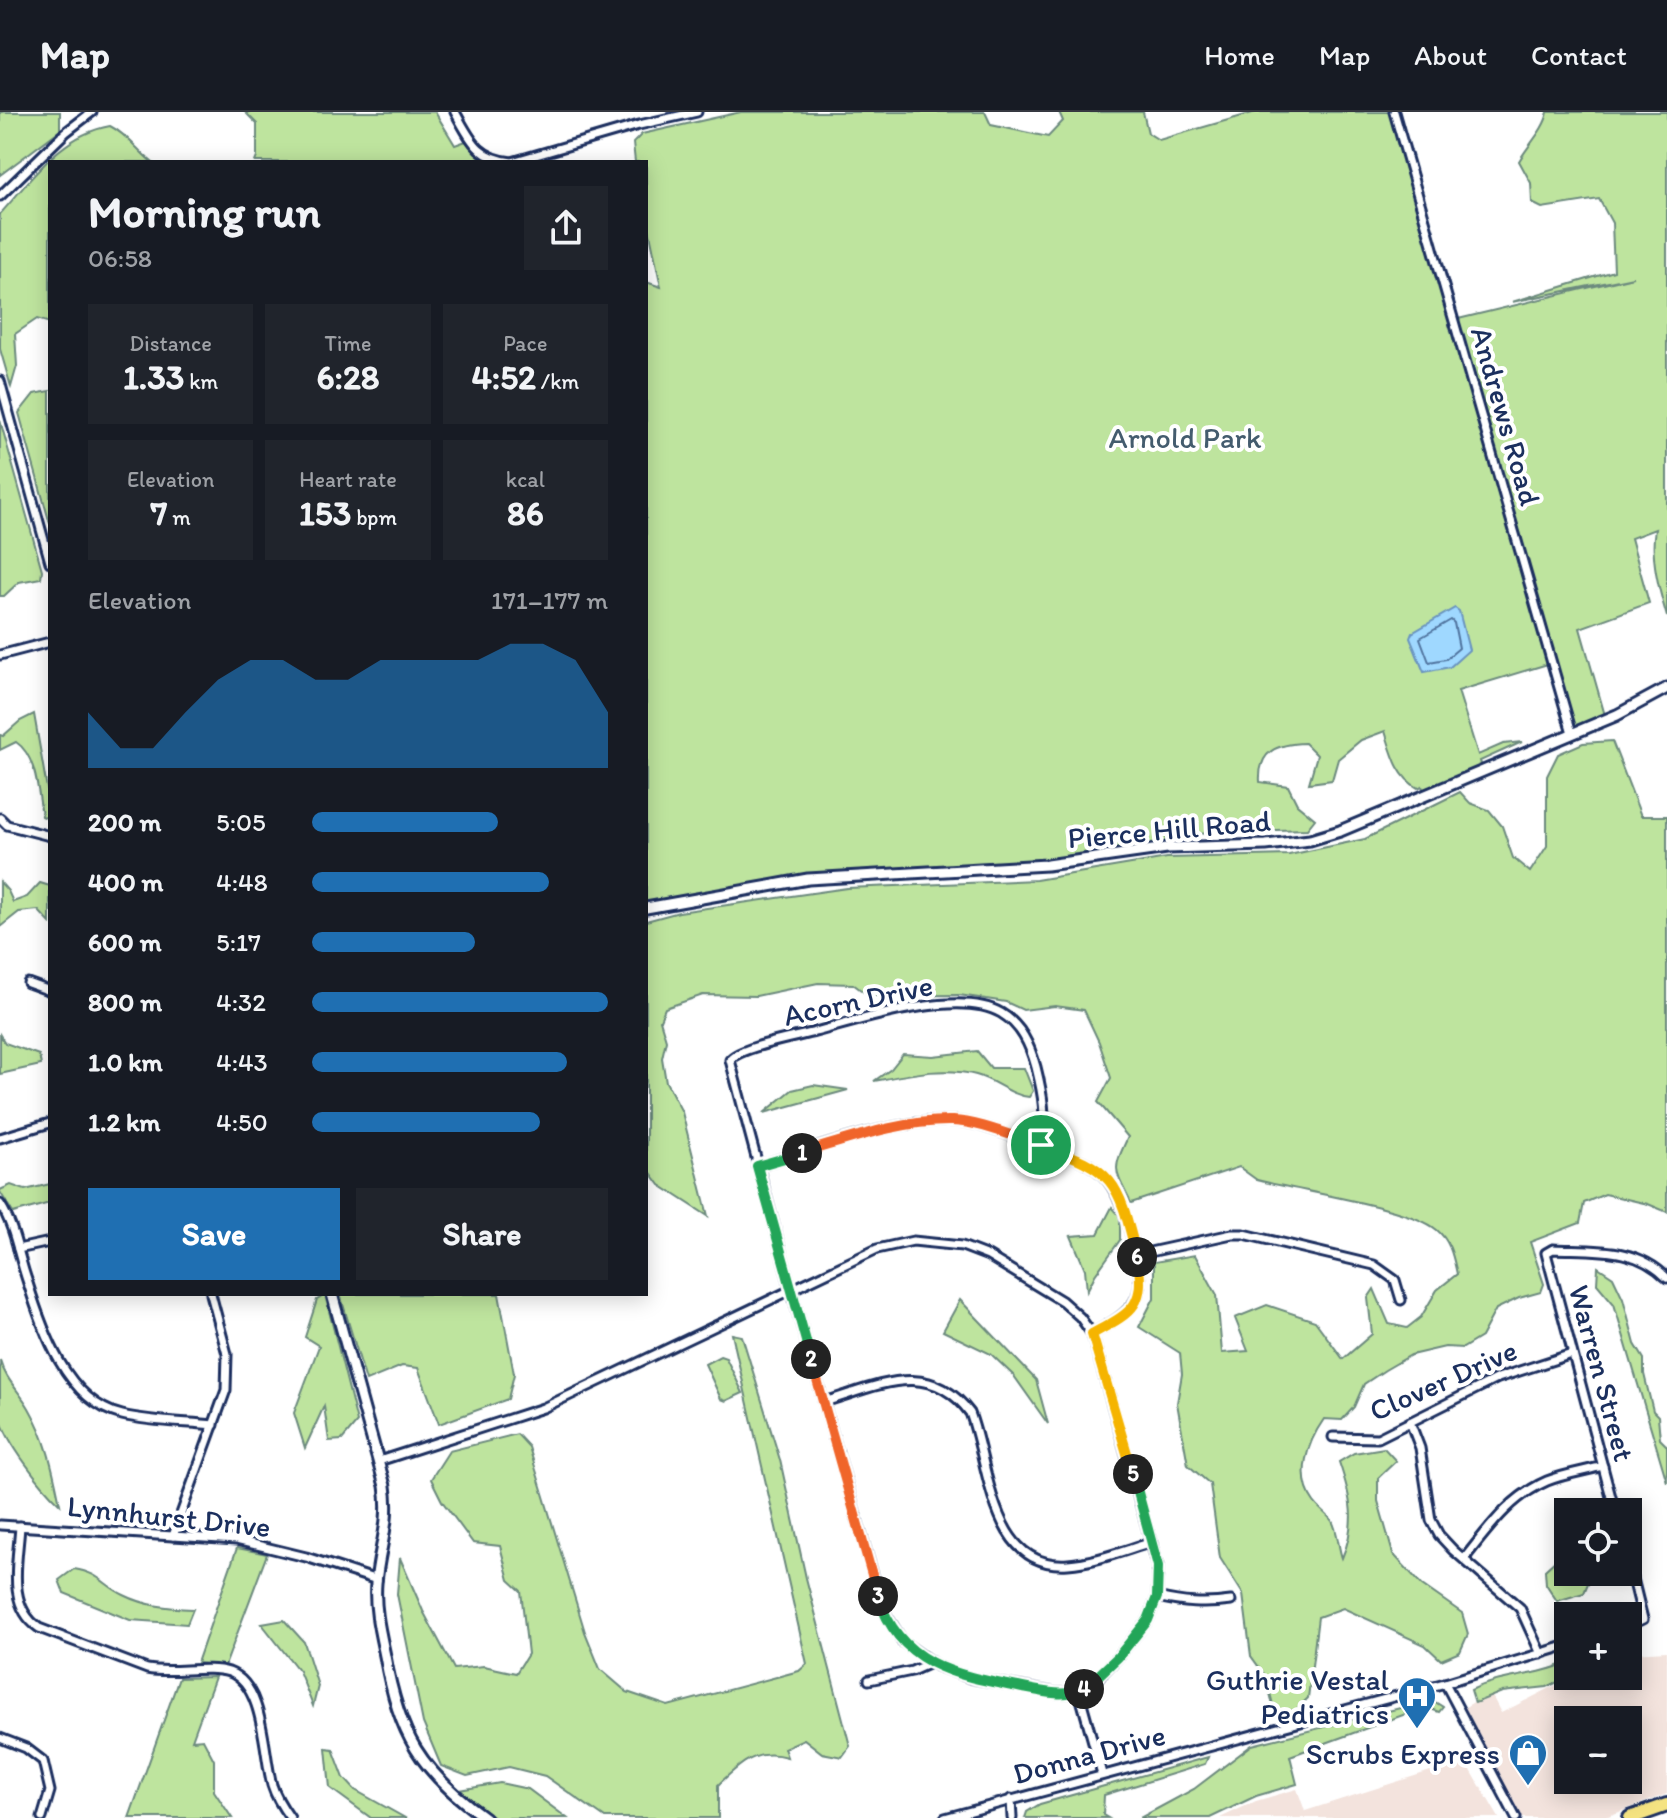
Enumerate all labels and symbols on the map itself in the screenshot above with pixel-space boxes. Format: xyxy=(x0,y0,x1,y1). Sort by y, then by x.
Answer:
street label: Andrews Road xyxy=(1463,322,1549,510)
park label: Arnold Park xyxy=(1109,419,1262,456)
street label: Pierce Hill Road xyxy=(1066,802,1272,856)
street label: Acorn Drive xyxy=(780,966,936,1034)
pin xyxy=(1007,1111,1075,1179)
pin: 1 xyxy=(782,1133,822,1173)
pin: 6 xyxy=(1117,1237,1157,1277)
street label: Warren Street xyxy=(1561,1281,1643,1465)
street label: Clover Drive xyxy=(1364,1331,1522,1429)
pin: 2 xyxy=(791,1339,831,1379)
pin: 5 xyxy=(1113,1454,1153,1494)
street label: Lynnhurst Drive xyxy=(66,1487,272,1545)
pin: 3 xyxy=(858,1576,898,1616)
place label: Guthrie Vestal Pediatrics xyxy=(1206,1661,1389,1732)
pin: 4 xyxy=(1064,1669,1104,1709)
hospital icon: Guthrie Vestal Pediatrics xyxy=(1396,1675,1438,1730)
street label: Donna Drive xyxy=(1009,1716,1169,1792)
shop icon: Scrubs Express xyxy=(1507,1732,1549,1787)
place label: Scrubs Express xyxy=(1306,1735,1500,1772)

